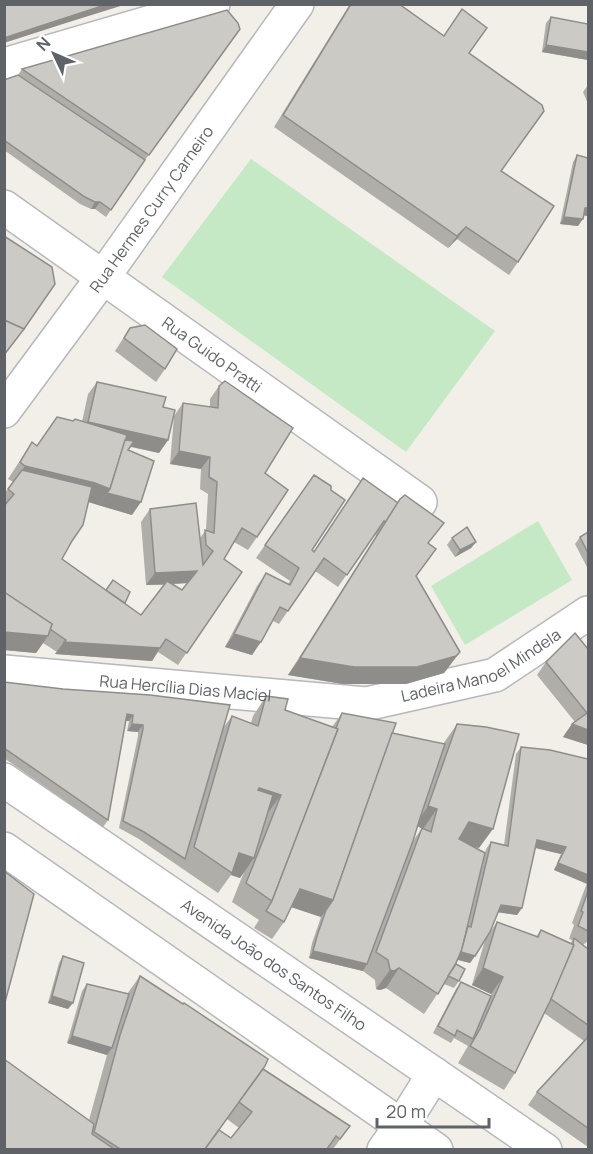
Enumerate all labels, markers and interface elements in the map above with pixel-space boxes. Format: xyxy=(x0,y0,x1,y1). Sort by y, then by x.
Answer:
north arrow xyxy=(24,24,84,84)
text: N xyxy=(31,32,55,55)
street label: Rua Hermes Curry Carneiro xyxy=(84,121,218,297)
street label: Rua Guido Pratti xyxy=(157,311,267,398)
street label: Ladeira Manoel Mindela xyxy=(399,623,565,707)
street label: Rua Hercília Dias Maciel xyxy=(98,669,272,707)
street label: Avenida João dos Santos Filho xyxy=(177,893,371,1036)
scale bar xyxy=(377,1091,490,1129)
text: 20 m xyxy=(386,1099,426,1123)

